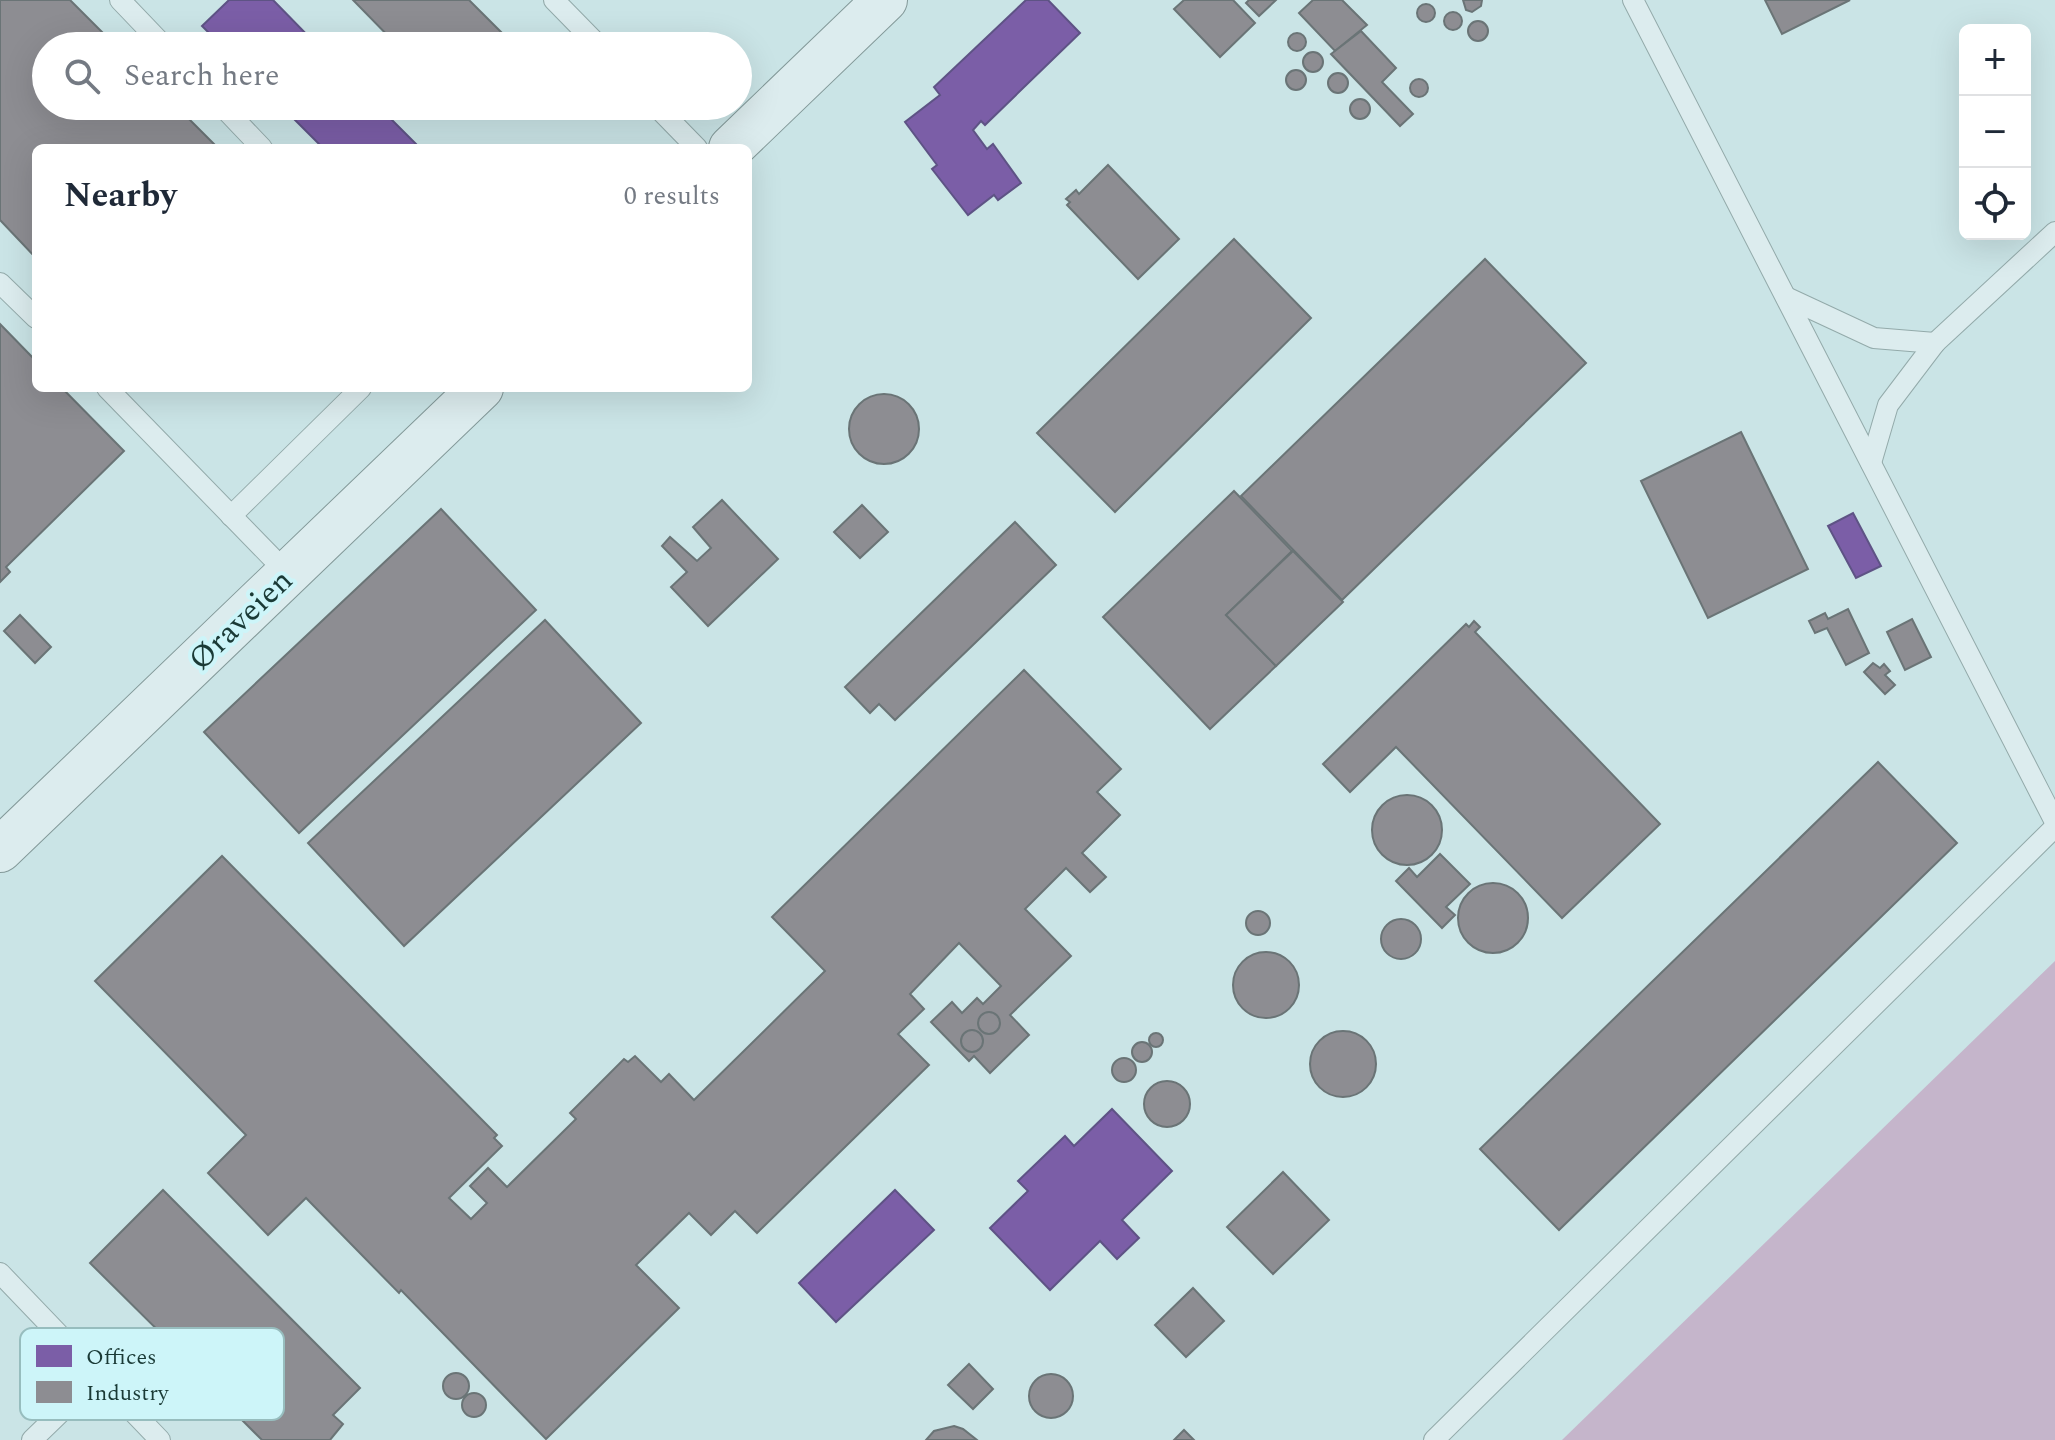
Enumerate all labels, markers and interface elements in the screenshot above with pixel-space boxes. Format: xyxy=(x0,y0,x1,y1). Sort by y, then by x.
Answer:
map controls xyxy=(1959,24,2031,240)
button: + xyxy=(1959,24,2031,96)
search box xyxy=(32,32,752,120)
text: Search here xyxy=(124,53,280,99)
icon: search xyxy=(60,54,104,98)
button: − xyxy=(1959,96,2031,168)
button: locate xyxy=(1959,168,2031,240)
text: Nearby xyxy=(64,170,177,222)
text: 0 results xyxy=(624,176,720,216)
street label: Øraveien xyxy=(177,557,305,683)
legend xyxy=(20,1328,284,1420)
text: Offices xyxy=(86,1341,157,1374)
text: Industry xyxy=(86,1377,170,1410)

